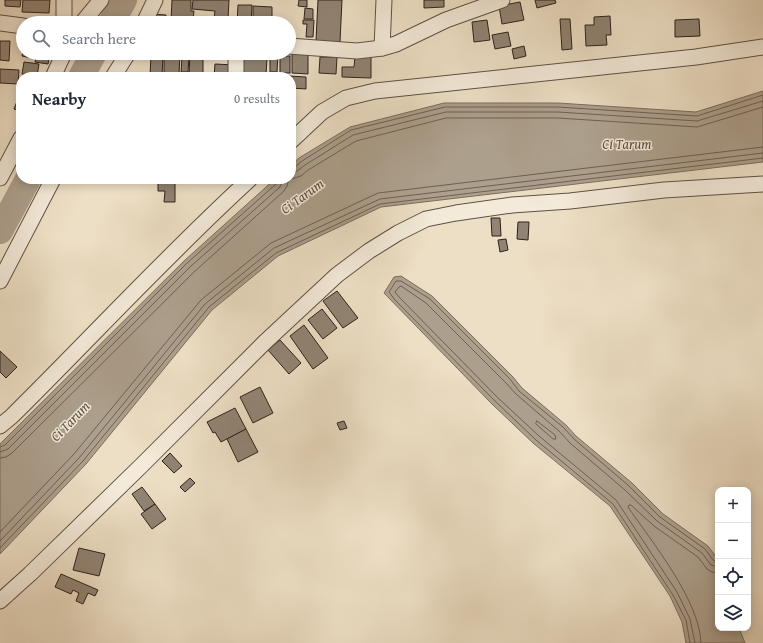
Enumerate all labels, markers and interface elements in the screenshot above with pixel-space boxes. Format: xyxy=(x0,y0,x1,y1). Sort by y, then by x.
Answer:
search box xyxy=(16,16,296,60)
icon: search xyxy=(30,27,52,49)
text: Search here xyxy=(62,28,136,49)
text: Nearby xyxy=(32,86,86,111)
text: 0 results xyxy=(234,89,280,108)
water label: Ci Tarum xyxy=(602,134,652,154)
water label: Ci Tarum xyxy=(276,173,328,219)
water label: Ci Tarum xyxy=(46,396,94,446)
map controls xyxy=(715,487,751,631)
button: + xyxy=(715,487,751,523)
button: − xyxy=(715,523,751,559)
button: locate xyxy=(715,559,751,595)
button: layers xyxy=(715,595,751,631)

